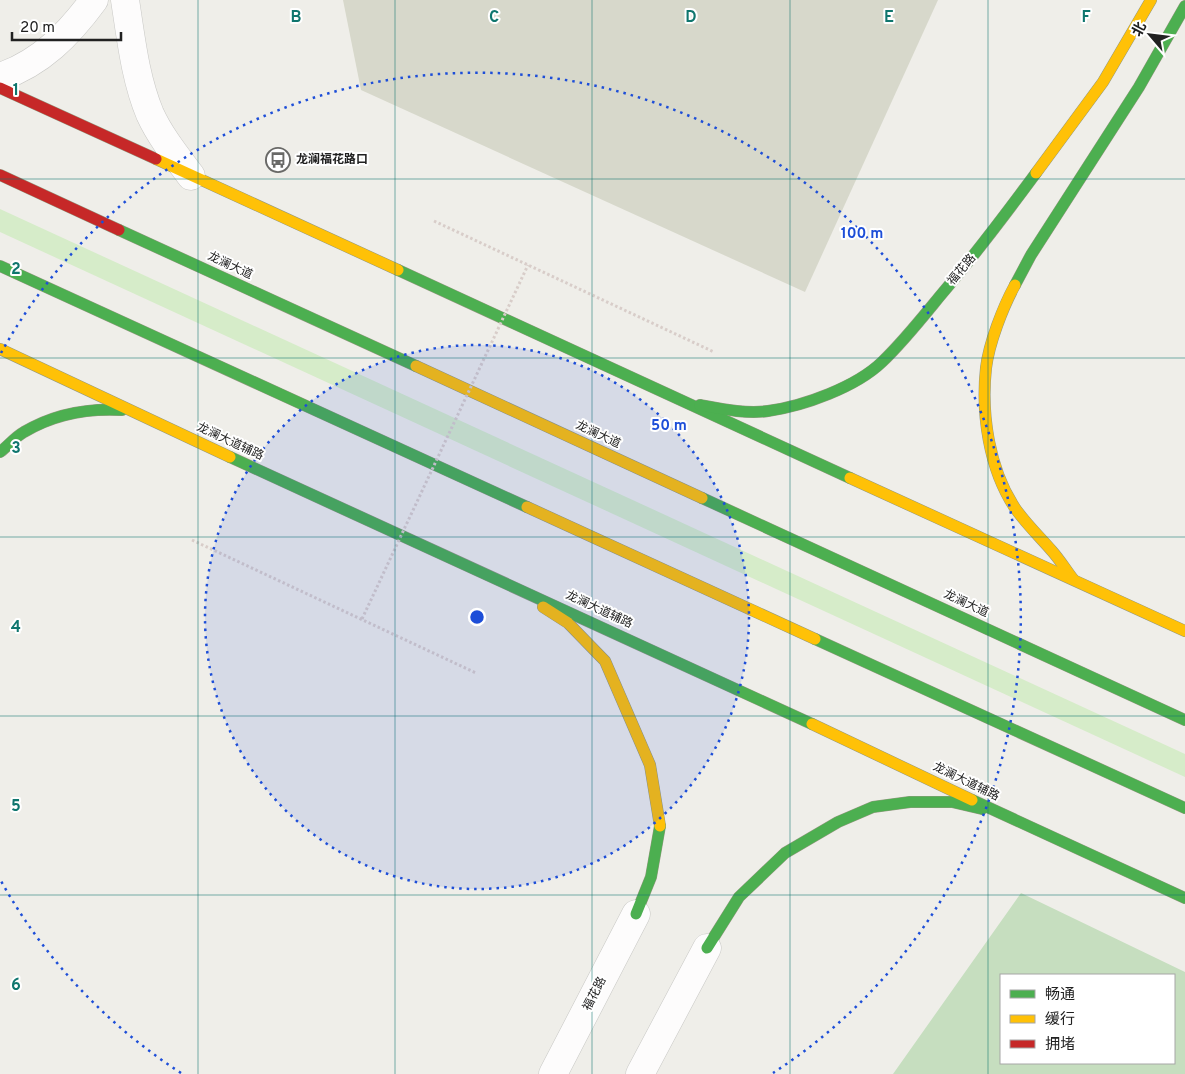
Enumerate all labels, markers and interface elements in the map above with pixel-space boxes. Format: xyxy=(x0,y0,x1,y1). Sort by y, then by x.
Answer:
text: B xyxy=(290,8,302,28)
text: C xyxy=(489,8,499,28)
text: D xyxy=(685,8,697,28)
text: E xyxy=(884,8,894,28)
text: F xyxy=(1081,8,1091,28)
scale bar xyxy=(12,10,121,42)
north arrow xyxy=(1125,10,1175,60)
text: 20 m xyxy=(20,19,55,38)
text: 北 xyxy=(1129,19,1151,40)
text: 1 xyxy=(13,81,19,101)
bus stop icon: 龙澜福花路口 xyxy=(265,147,291,173)
place label: 龙澜福花路口 xyxy=(296,152,368,168)
text: 100 m xyxy=(841,225,883,244)
street label: 龙澜大道 xyxy=(205,249,255,283)
street label: 福花路 xyxy=(944,251,980,289)
text: 2 xyxy=(11,260,21,280)
text: 50 m xyxy=(651,417,687,436)
street label: 龙澜大道 xyxy=(573,418,623,452)
street label: 龙澜大道辅路 xyxy=(194,420,266,464)
text: 3 xyxy=(11,439,21,459)
street label: 龙澜大道 xyxy=(941,587,991,621)
street label: 龙澜大道辅路 xyxy=(563,588,635,632)
centre of rings xyxy=(468,608,486,626)
text: 4 xyxy=(11,618,21,638)
street label: 龙澜大道辅路 xyxy=(930,759,1002,805)
text: 5 xyxy=(11,797,21,817)
street label: 福花路 xyxy=(580,974,610,1014)
legend xyxy=(1000,974,1175,1064)
text: 6 xyxy=(11,976,21,996)
text: 畅通 xyxy=(1045,986,1075,1005)
text: 缓行 xyxy=(1045,1011,1075,1030)
text: 拥堵 xyxy=(1045,1036,1075,1055)

